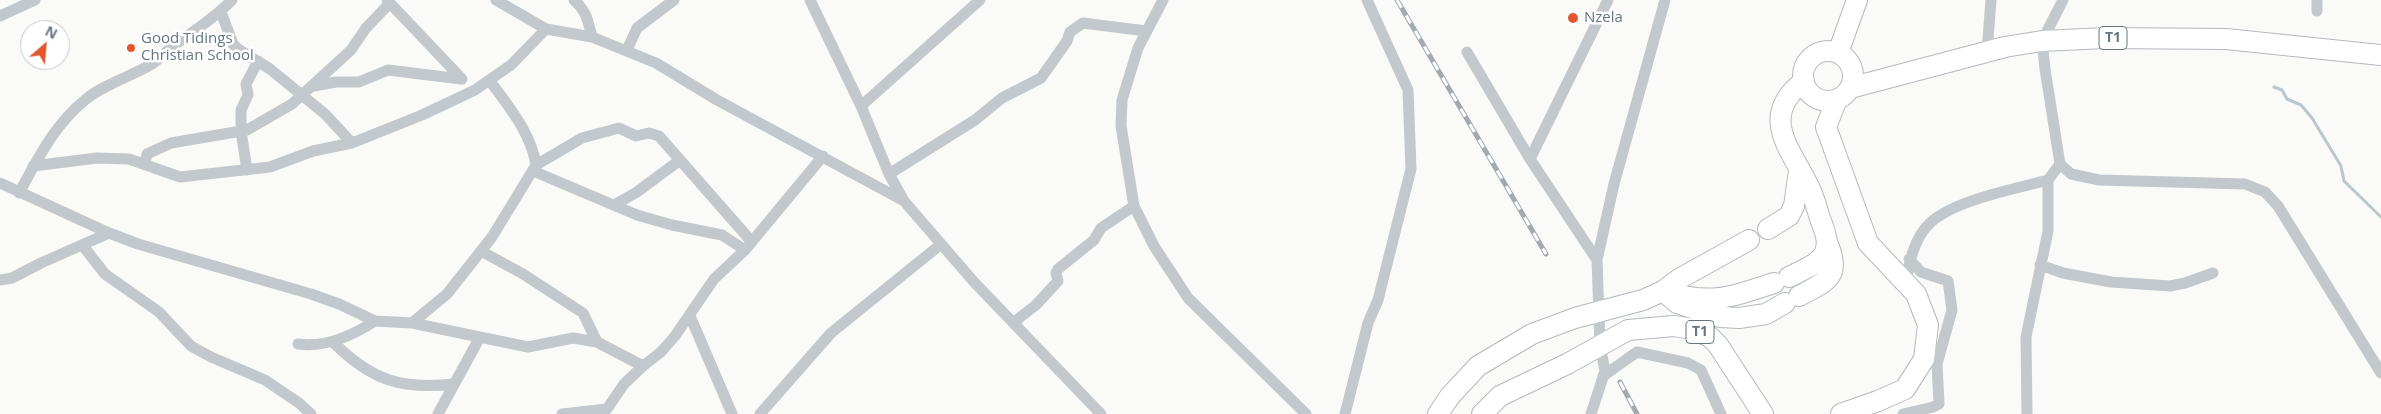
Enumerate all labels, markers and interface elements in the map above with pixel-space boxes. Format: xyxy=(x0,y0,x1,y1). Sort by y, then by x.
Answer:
place label: Nzela xyxy=(1584,9,1623,27)
marker: Nzela xyxy=(1566,11,1580,25)
north arrow xyxy=(20,20,70,70)
text: N xyxy=(42,21,61,43)
road number: T1 xyxy=(2099,26,2127,49)
place label: Good Tidings Christian School xyxy=(141,30,254,65)
marker: Good Tidings Christian School xyxy=(125,42,137,54)
road number: T1 xyxy=(1686,321,1714,344)

